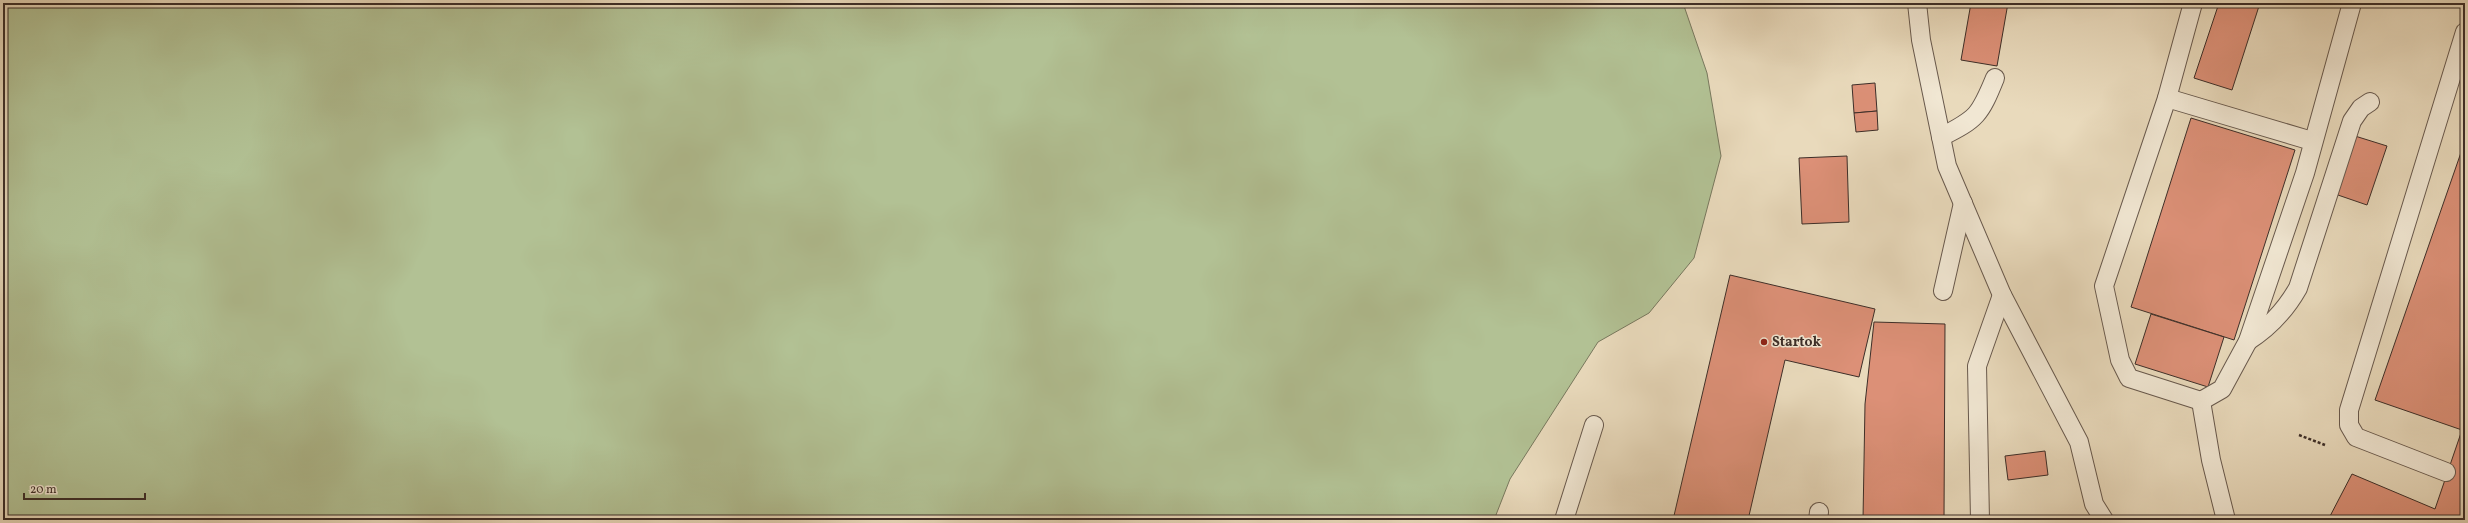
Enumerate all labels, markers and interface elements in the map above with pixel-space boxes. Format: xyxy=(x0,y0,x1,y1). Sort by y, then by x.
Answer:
place label: Startok xyxy=(1772,333,1822,352)
marker: Startok xyxy=(1759,337,1769,347)
scale bar xyxy=(24,475,145,501)
text: 20 m xyxy=(30,482,57,498)

